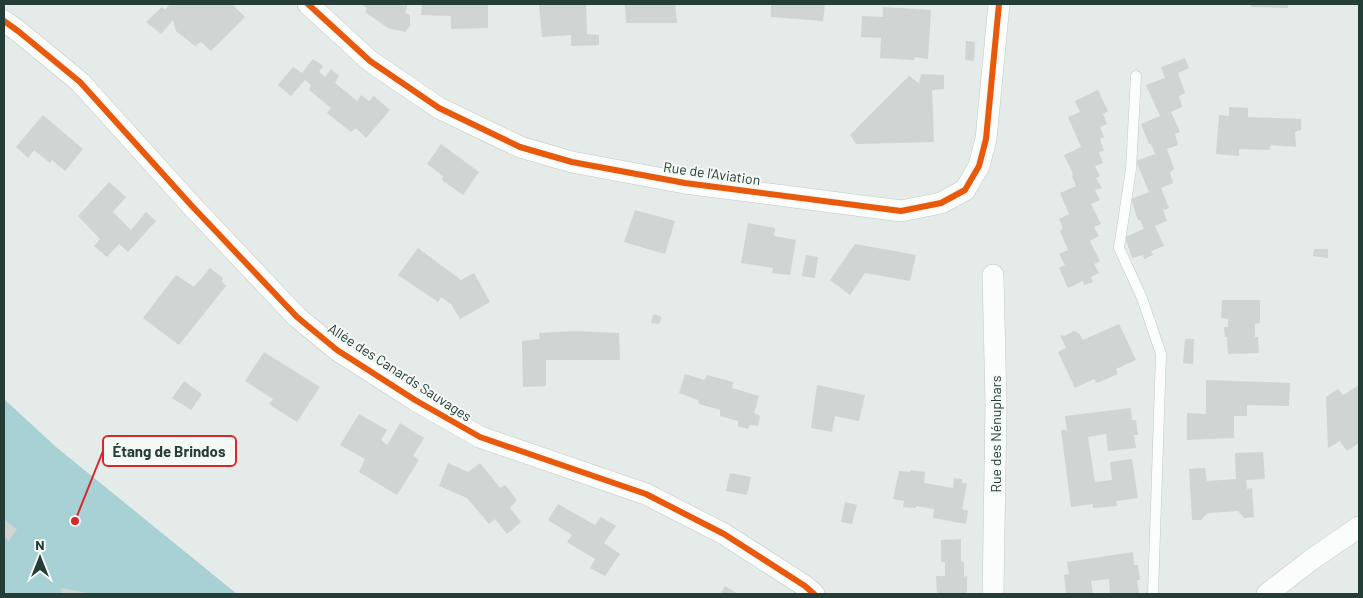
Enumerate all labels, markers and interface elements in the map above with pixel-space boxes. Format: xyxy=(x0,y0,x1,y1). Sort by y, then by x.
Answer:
street label: Rue de l'Aviation xyxy=(662,158,762,188)
street label: Allée des Canards Sauvages xyxy=(325,319,475,425)
street label: Rue des Nénuphars xyxy=(987,375,1004,493)
callout: Étang de Brindos xyxy=(103,436,236,466)
text: Étang de Brindos xyxy=(112,442,226,460)
north arrow xyxy=(15,533,65,583)
text: N xyxy=(35,536,45,553)

